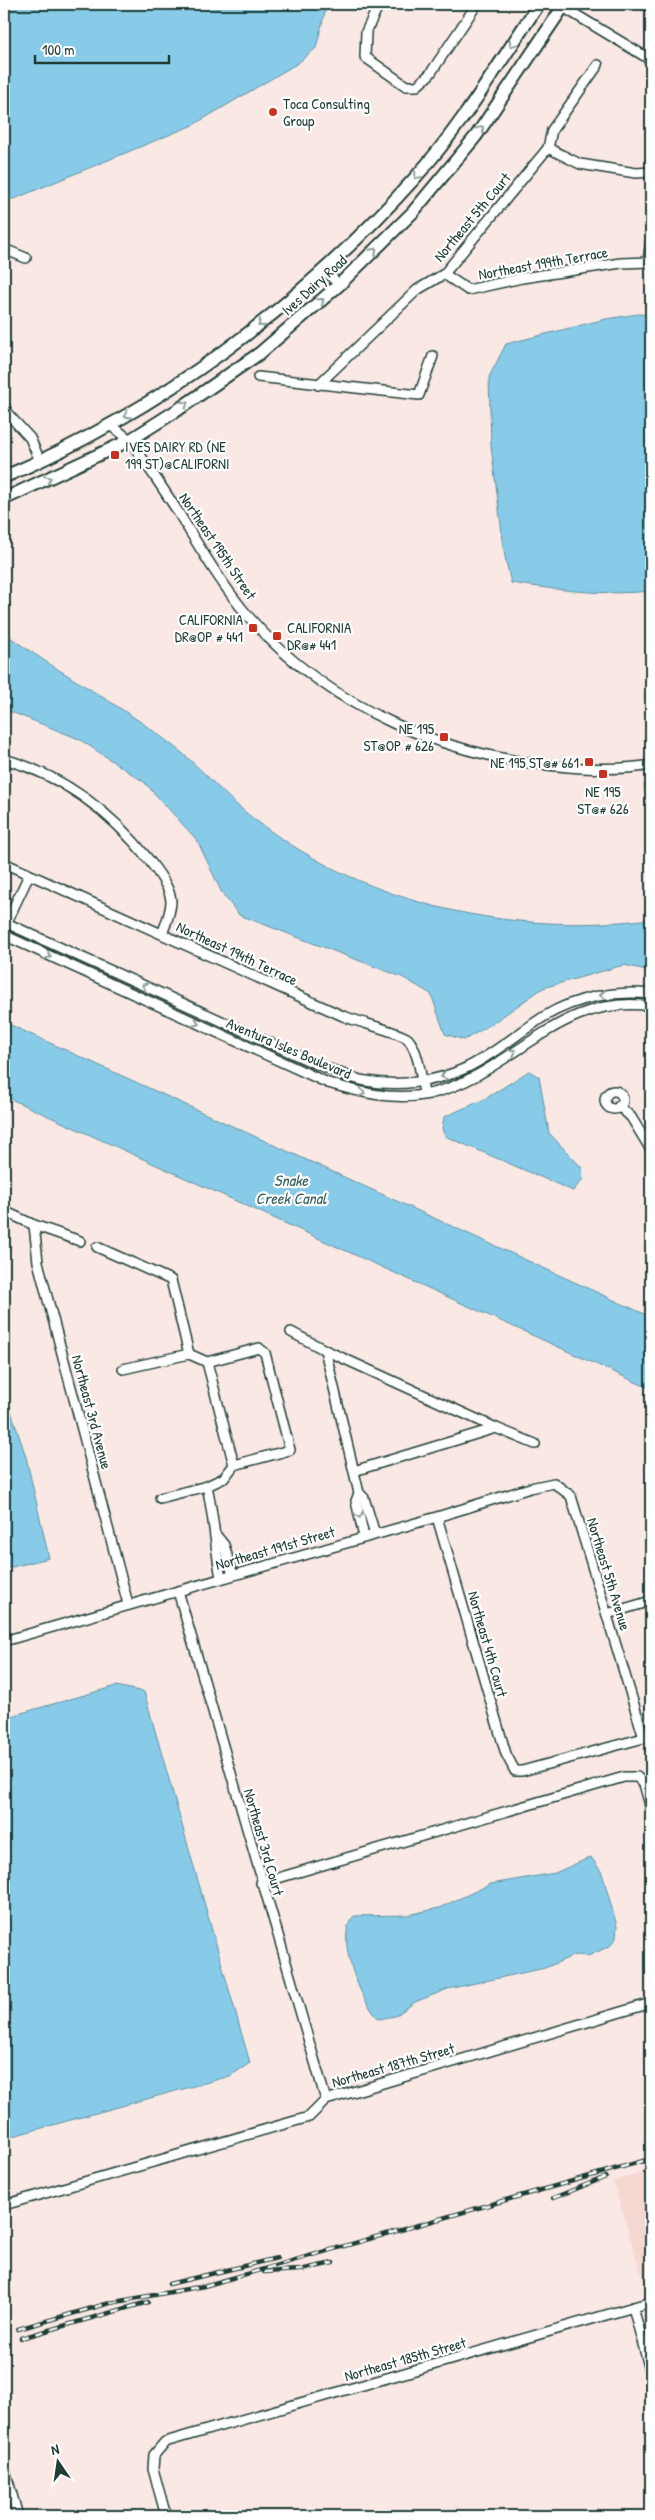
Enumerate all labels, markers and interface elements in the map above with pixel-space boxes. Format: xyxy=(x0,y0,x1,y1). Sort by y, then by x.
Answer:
scale bar xyxy=(35,32,169,64)
one-way arrow xyxy=(509,38,518,48)
text: 100 m xyxy=(42,39,75,60)
place label: Toca Consulting Group xyxy=(283,93,370,131)
marker: Toca Consulting Group xyxy=(267,106,279,118)
one-way arrow xyxy=(475,125,484,134)
street label: Northeast 5th Court xyxy=(429,167,516,266)
one-way arrow xyxy=(414,170,422,179)
street label: Northeast 199th Terrace xyxy=(477,241,609,285)
one-way arrow xyxy=(368,248,377,257)
street label: Ives Dairy Road xyxy=(277,250,351,320)
one-way arrow xyxy=(315,297,324,306)
one-way arrow xyxy=(258,318,267,326)
one-way arrow xyxy=(180,401,189,410)
one-way arrow xyxy=(124,409,133,419)
place label: IVES DAIRY RD (NE 199 ST)@CALIFORNI xyxy=(125,436,229,474)
marker: IVES DAIRY RD (NE 199 ST)@CALIFORNI xyxy=(109,449,121,461)
one-way arrow xyxy=(43,475,52,486)
street label: Northeast 195th Street xyxy=(174,488,262,604)
place label: CALIFORNIA DR@OP # 441 xyxy=(175,609,244,647)
place label: CALIFORNIA DR@# 441 xyxy=(287,617,352,655)
marker: CALIFORNIA DR@OP # 441 xyxy=(247,622,259,634)
marker: CALIFORNIA DR@# 441 xyxy=(271,630,283,642)
place label: NE 195 ST@OP # 626 xyxy=(364,718,435,756)
marker: NE 195 ST@OP # 626 xyxy=(438,731,450,743)
place label: NE 195 ST@# 661 xyxy=(490,752,579,773)
marker: NE 195 ST@# 661 xyxy=(583,756,595,768)
marker: NE 195 ST@# 626 xyxy=(597,768,609,780)
place label: NE 195 ST@# 626 xyxy=(577,781,629,819)
street label: Northeast 194th Terrace xyxy=(173,916,301,990)
one-way arrow xyxy=(43,949,52,960)
one-way arrow xyxy=(141,982,150,992)
one-way arrow xyxy=(598,990,607,1000)
street label: Aventura Isles Boulevard xyxy=(223,1012,355,1084)
one-way arrow xyxy=(191,1017,200,1027)
one-way arrow xyxy=(507,1049,517,1058)
one-way arrow xyxy=(440,1070,449,1080)
one-way arrow xyxy=(357,1087,366,1098)
water label: Snake Creek Canal xyxy=(256,1169,327,1209)
street label: Northeast 3rd Avenue xyxy=(67,1353,117,1471)
one-way arrow xyxy=(353,1510,364,1519)
street label: Northeast 5th Avenue xyxy=(582,1515,636,1633)
street label: Northeast 191st Street xyxy=(213,1521,338,1575)
street label: Northeast 4th Court xyxy=(463,1589,513,1700)
street label: Northeast 3rd Court xyxy=(239,1786,290,1899)
street label: Northeast 187th Street xyxy=(329,2037,458,2093)
street label: Northeast 185th Street xyxy=(342,2331,469,2386)
north arrow xyxy=(32,2438,82,2488)
text: N xyxy=(49,2439,61,2459)

